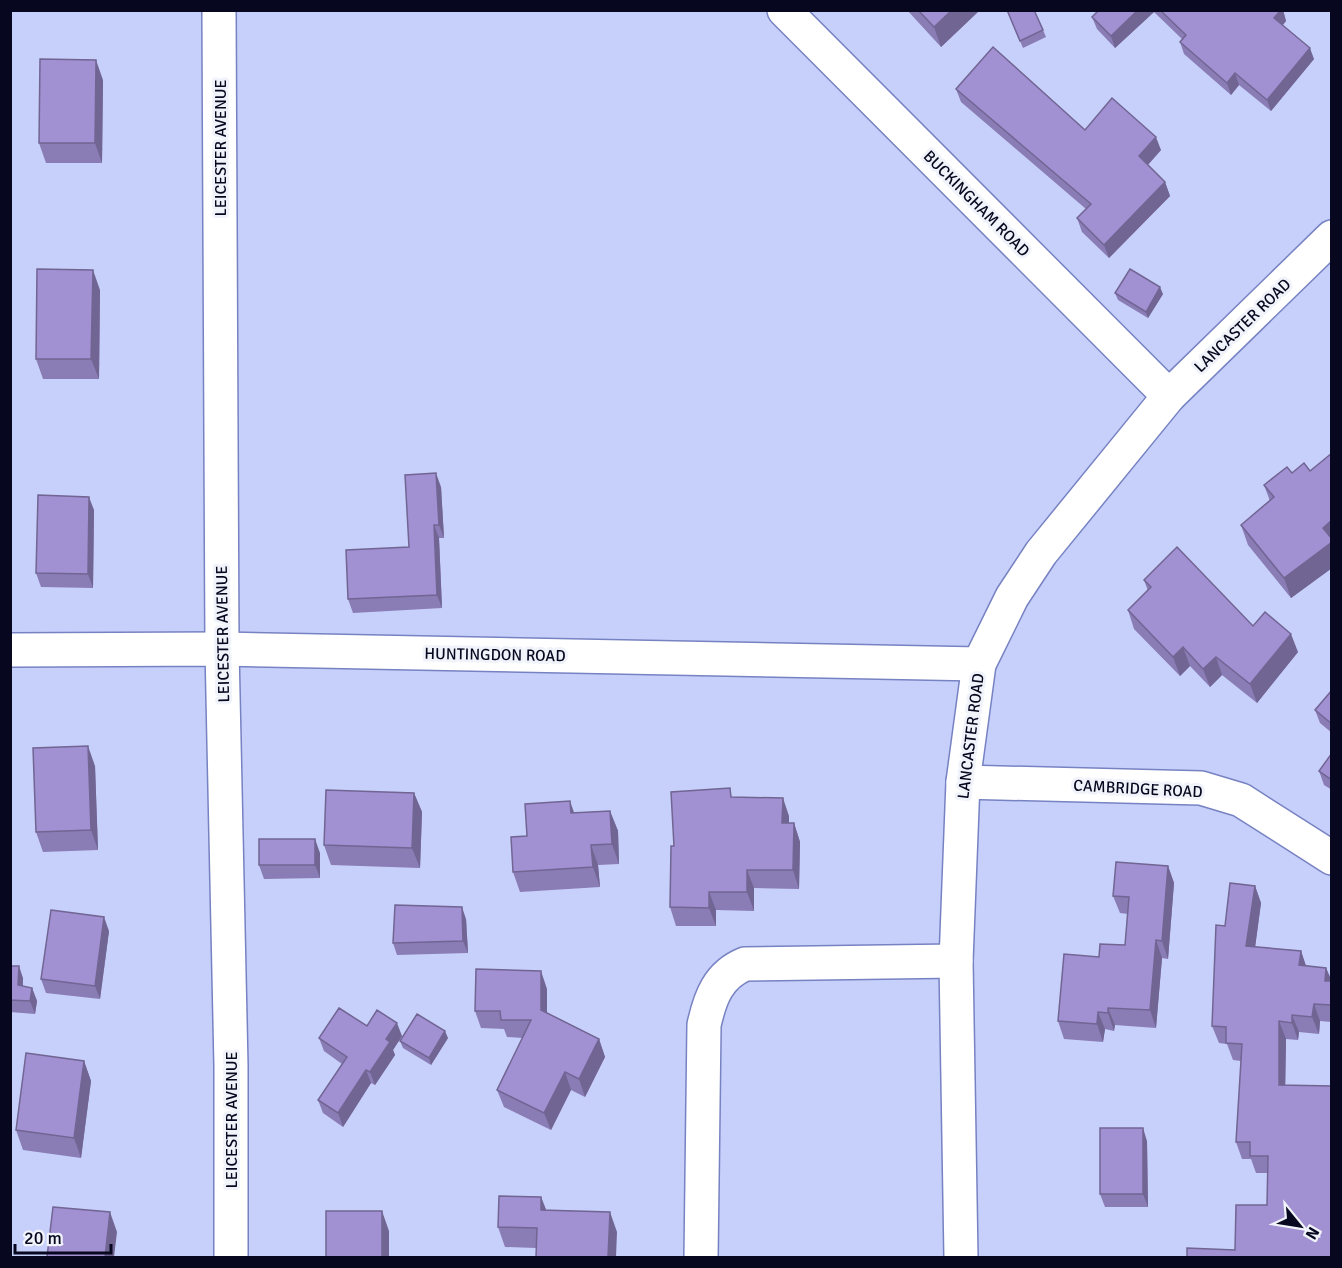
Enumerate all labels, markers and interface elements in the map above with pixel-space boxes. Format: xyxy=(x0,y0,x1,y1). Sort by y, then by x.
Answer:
street label: LEICESTER AVENUE xyxy=(211,79,231,217)
street label: BUCKINGHAM ROAD xyxy=(919,146,1034,261)
street label: LANCASTER ROAD xyxy=(1190,275,1295,377)
street label: LEICESTER AVENUE xyxy=(212,565,234,703)
street label: HUNTINGDON ROAD xyxy=(424,644,566,666)
street label: LANCASTER ROAD xyxy=(953,672,989,800)
street label: CAMBRIDGE ROAD xyxy=(1073,776,1203,802)
street label: LEICESTER AVENUE xyxy=(222,1051,242,1189)
north arrow xyxy=(1270,1196,1330,1256)
scale bar xyxy=(15,1217,111,1255)
text: N xyxy=(1301,1223,1324,1243)
text: 20 m xyxy=(24,1227,62,1249)

